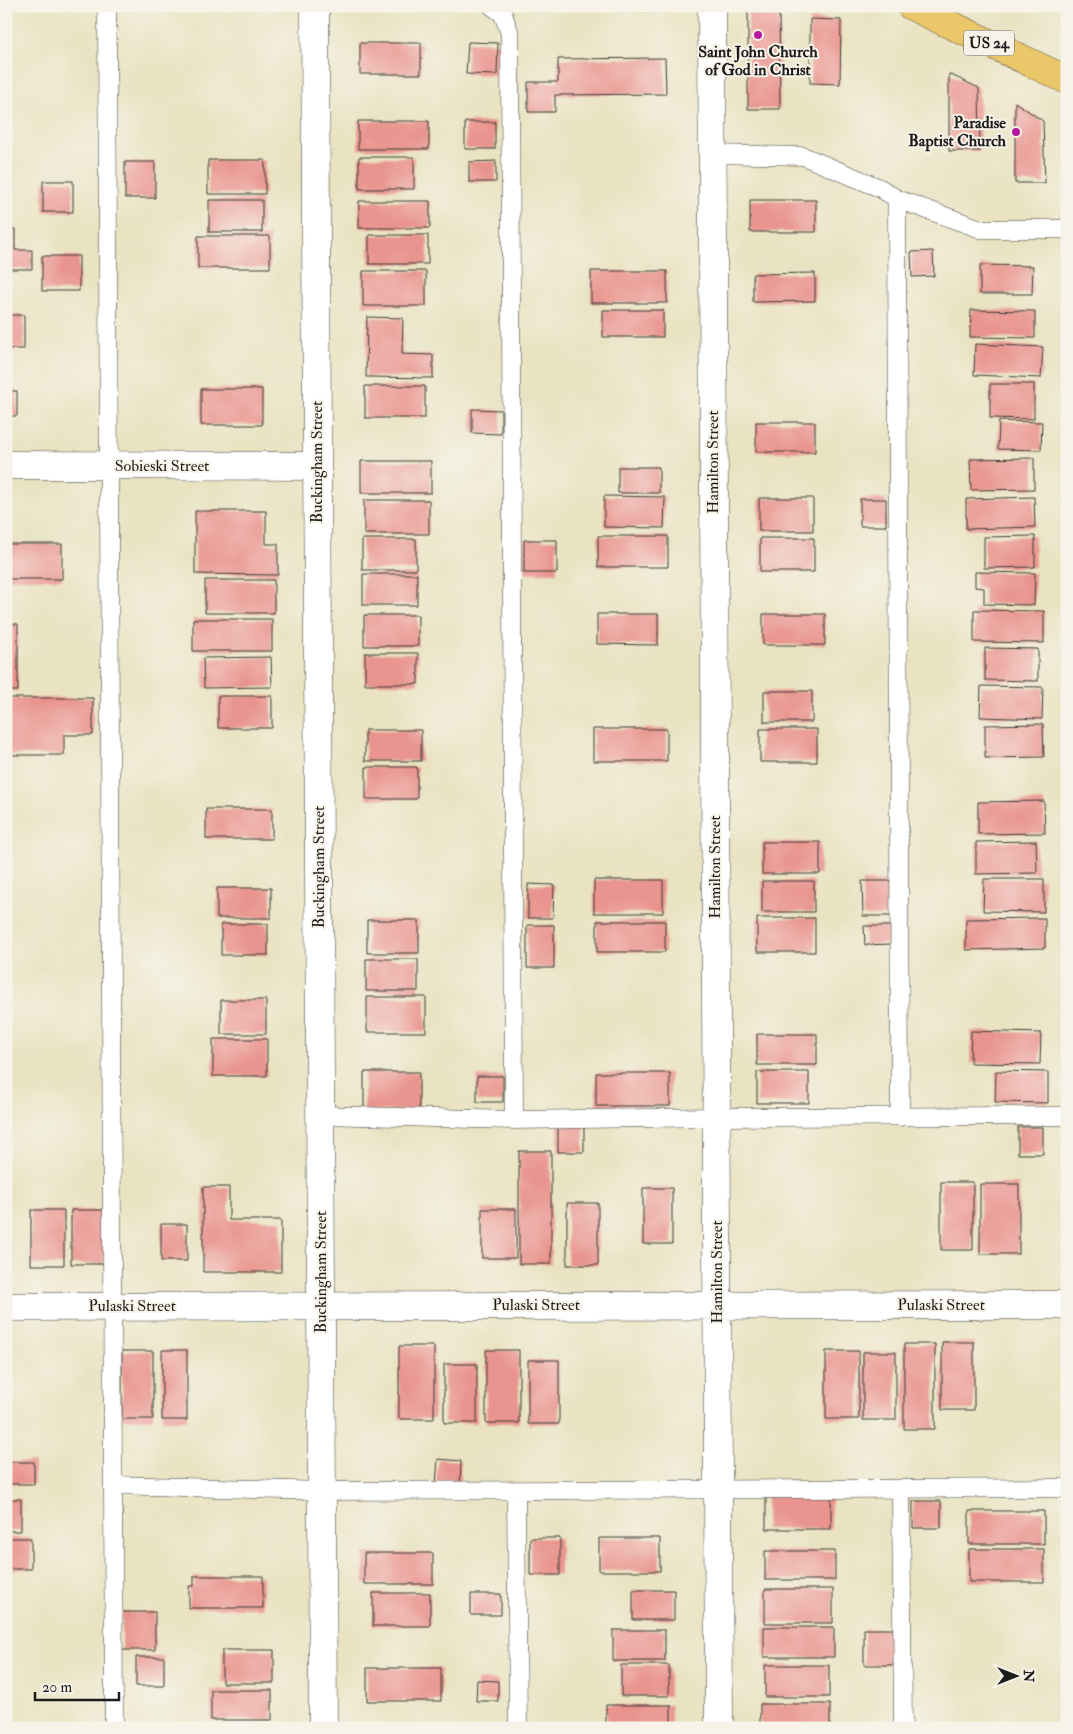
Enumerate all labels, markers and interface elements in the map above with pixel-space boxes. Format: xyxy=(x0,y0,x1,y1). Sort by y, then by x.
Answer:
marker: Saint John Church of God in Christ xyxy=(752,29,764,41)
road number: US 24 xyxy=(964,30,1014,56)
place label: Saint John Church of God in Christ xyxy=(698,42,818,80)
place label: Paradise Baptist Church xyxy=(908,113,1007,152)
marker: Paradise Baptist Church xyxy=(1010,126,1022,138)
street label: Buckingham Street xyxy=(307,401,327,523)
street label: Hamilton Street xyxy=(703,410,723,514)
street label: Sobieski Street xyxy=(115,456,209,476)
street label: Buckingham Street xyxy=(309,806,329,928)
street label: Hamilton Street xyxy=(705,815,725,919)
street label: Buckingham Street xyxy=(311,1211,331,1333)
street label: Hamilton Street xyxy=(707,1220,727,1324)
street label: Pulaski Street xyxy=(492,1295,580,1315)
street label: Pulaski Street xyxy=(897,1295,985,1315)
street label: Pulaski Street xyxy=(88,1296,176,1316)
north arrow xyxy=(990,1652,1040,1702)
scale bar xyxy=(35,1669,119,1701)
text: N xyxy=(1020,1669,1037,1683)
text: 20 m xyxy=(42,1678,72,1697)

